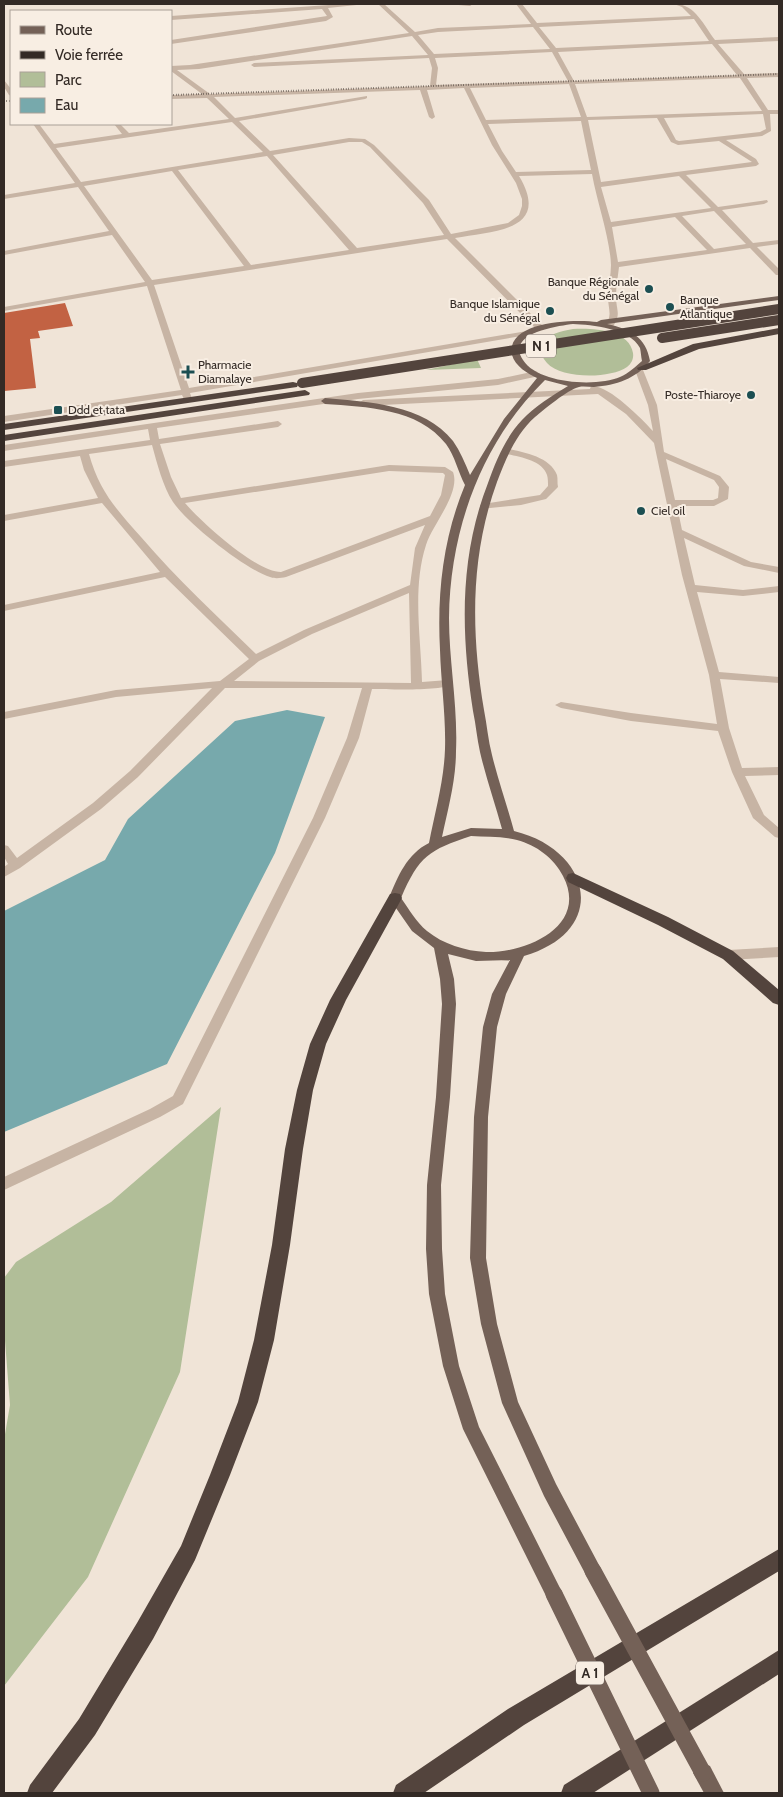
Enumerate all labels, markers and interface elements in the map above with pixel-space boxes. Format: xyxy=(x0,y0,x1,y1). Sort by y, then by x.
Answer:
legend xyxy=(10,10,172,125)
text: Route xyxy=(55,21,93,39)
text: Voie ferrée xyxy=(55,46,123,64)
text: Parc xyxy=(55,71,82,89)
text: Eau xyxy=(55,96,78,114)
place label: Banque Régionale du Sénégal xyxy=(548,274,639,303)
marker: Banque Régionale du Sénégal xyxy=(643,283,655,295)
place label: Banque Atlantique xyxy=(680,292,732,321)
place label: Banque Islamique du Sénégal xyxy=(450,296,540,325)
marker: Banque Atlantique xyxy=(664,301,676,313)
marker: Banque Islamique du Sénégal xyxy=(544,305,556,317)
road number: N 1 xyxy=(526,334,556,358)
place label: Pharmacie Diamalaye xyxy=(198,357,252,386)
marker: Pharmacie Diamalaye xyxy=(182,366,194,378)
place label: Poste-Thiaroye xyxy=(665,387,741,402)
marker: Poste-Thiaroye xyxy=(745,389,757,401)
place label: Ddd et tata xyxy=(68,402,125,417)
marker: Ddd et tata xyxy=(52,404,64,416)
place label: Ciel oil xyxy=(651,503,685,518)
marker: Ciel oil xyxy=(635,505,647,517)
road number: A 1 xyxy=(576,1662,604,1685)

